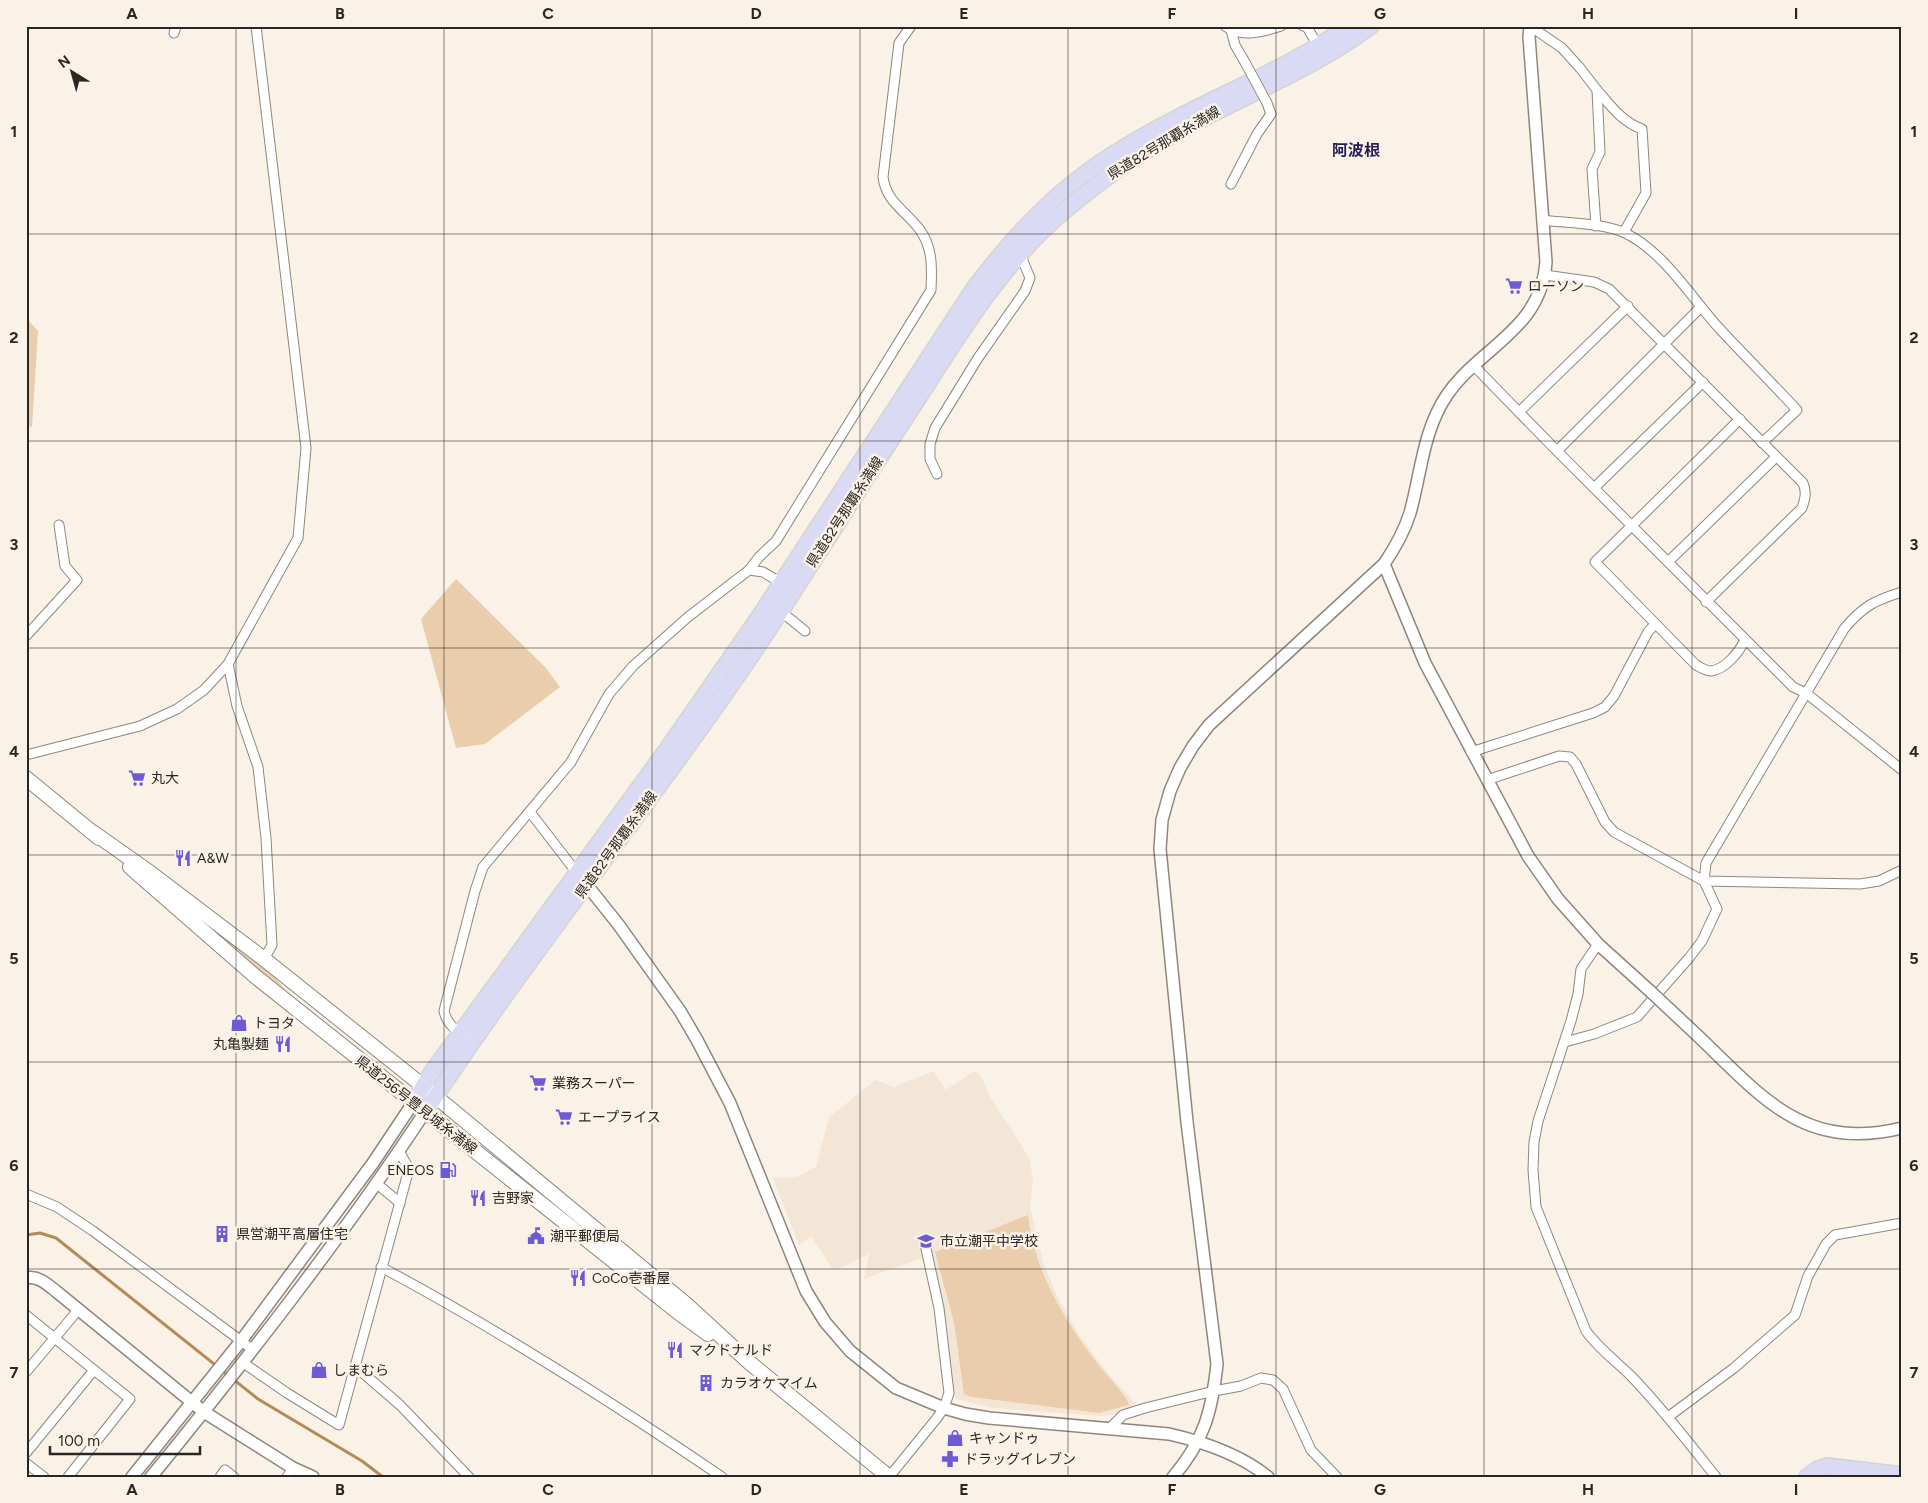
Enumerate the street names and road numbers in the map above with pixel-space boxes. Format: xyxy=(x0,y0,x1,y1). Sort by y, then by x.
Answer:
street label: 県道82号那覇糸満線 xyxy=(1105,103,1223,183)
street label: 県道82号那覇糸満線 xyxy=(803,454,887,570)
street label: 県道82号那覇糸満線 xyxy=(571,788,661,902)
street label: 県道256号豊見城糸満線 xyxy=(352,1052,480,1158)

